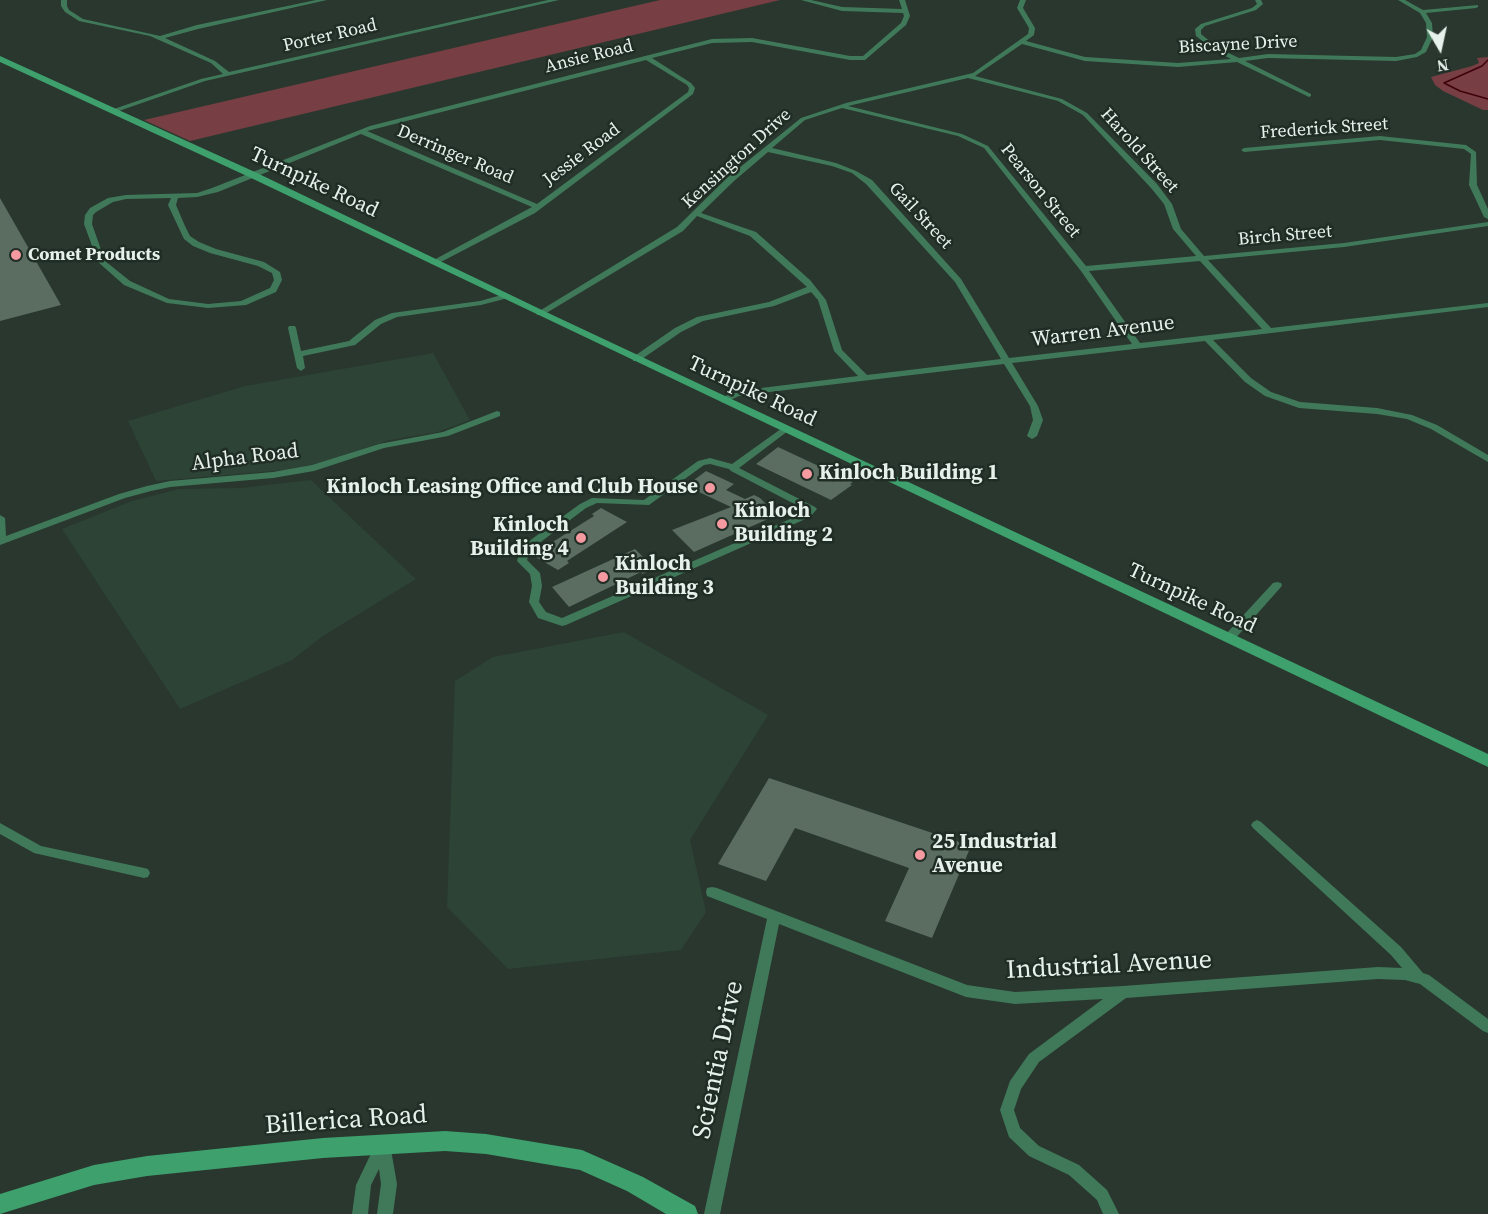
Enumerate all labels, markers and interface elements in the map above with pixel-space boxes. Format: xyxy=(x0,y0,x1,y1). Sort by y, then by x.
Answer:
street label: Porter Road xyxy=(281,15,379,57)
north arrow xyxy=(1410,18,1470,78)
street label: Biscayne Drive xyxy=(1178,31,1298,59)
street label: Ansie Road xyxy=(543,36,635,78)
text: N xyxy=(1435,54,1450,78)
street label: Kensington Drive xyxy=(678,104,796,214)
street label: Harold Street xyxy=(1095,104,1183,198)
street label: Frederick Street xyxy=(1259,114,1389,144)
street label: Jessie Road xyxy=(539,119,625,191)
street label: Derringer Road xyxy=(394,121,516,189)
street label: Pearson Street xyxy=(995,139,1085,243)
street label: Turnpike Road xyxy=(246,142,382,224)
street label: Gail Street xyxy=(884,178,956,254)
street label: Birch Street xyxy=(1237,221,1333,251)
place label: Comet Products xyxy=(28,244,160,266)
marker: Comet Products xyxy=(9,248,23,262)
street label: Warren Avenue xyxy=(1030,311,1176,353)
street label: Turnpike Road xyxy=(684,351,820,433)
street label: Alpha Road xyxy=(190,439,300,477)
place label: Kinloch Building 1 xyxy=(819,461,999,487)
marker: Kinloch Building 1 xyxy=(800,467,814,481)
place label: Kinloch Leasing Office and Club House xyxy=(326,475,698,501)
marker: Kinloch Leasing Office and Club House xyxy=(703,481,717,495)
place label: Kinloch Building 2 xyxy=(734,499,833,549)
place label: Kinloch Building 4 xyxy=(470,513,569,563)
marker: Kinloch Building 2 xyxy=(715,517,729,531)
marker: Kinloch Building 4 xyxy=(574,531,588,545)
place label: Kinloch Building 3 xyxy=(615,552,714,602)
street label: Turnpike Road xyxy=(1124,558,1260,640)
marker: Kinloch Building 3 xyxy=(596,570,610,584)
place label: 25 Industrial Avenue xyxy=(932,830,1057,880)
marker: 25 Industrial Avenue xyxy=(913,848,927,862)
street label: Industrial Avenue xyxy=(1005,945,1213,987)
street label: Scientia Drive xyxy=(687,978,751,1142)
street label: Billerica Road xyxy=(264,1100,428,1142)

